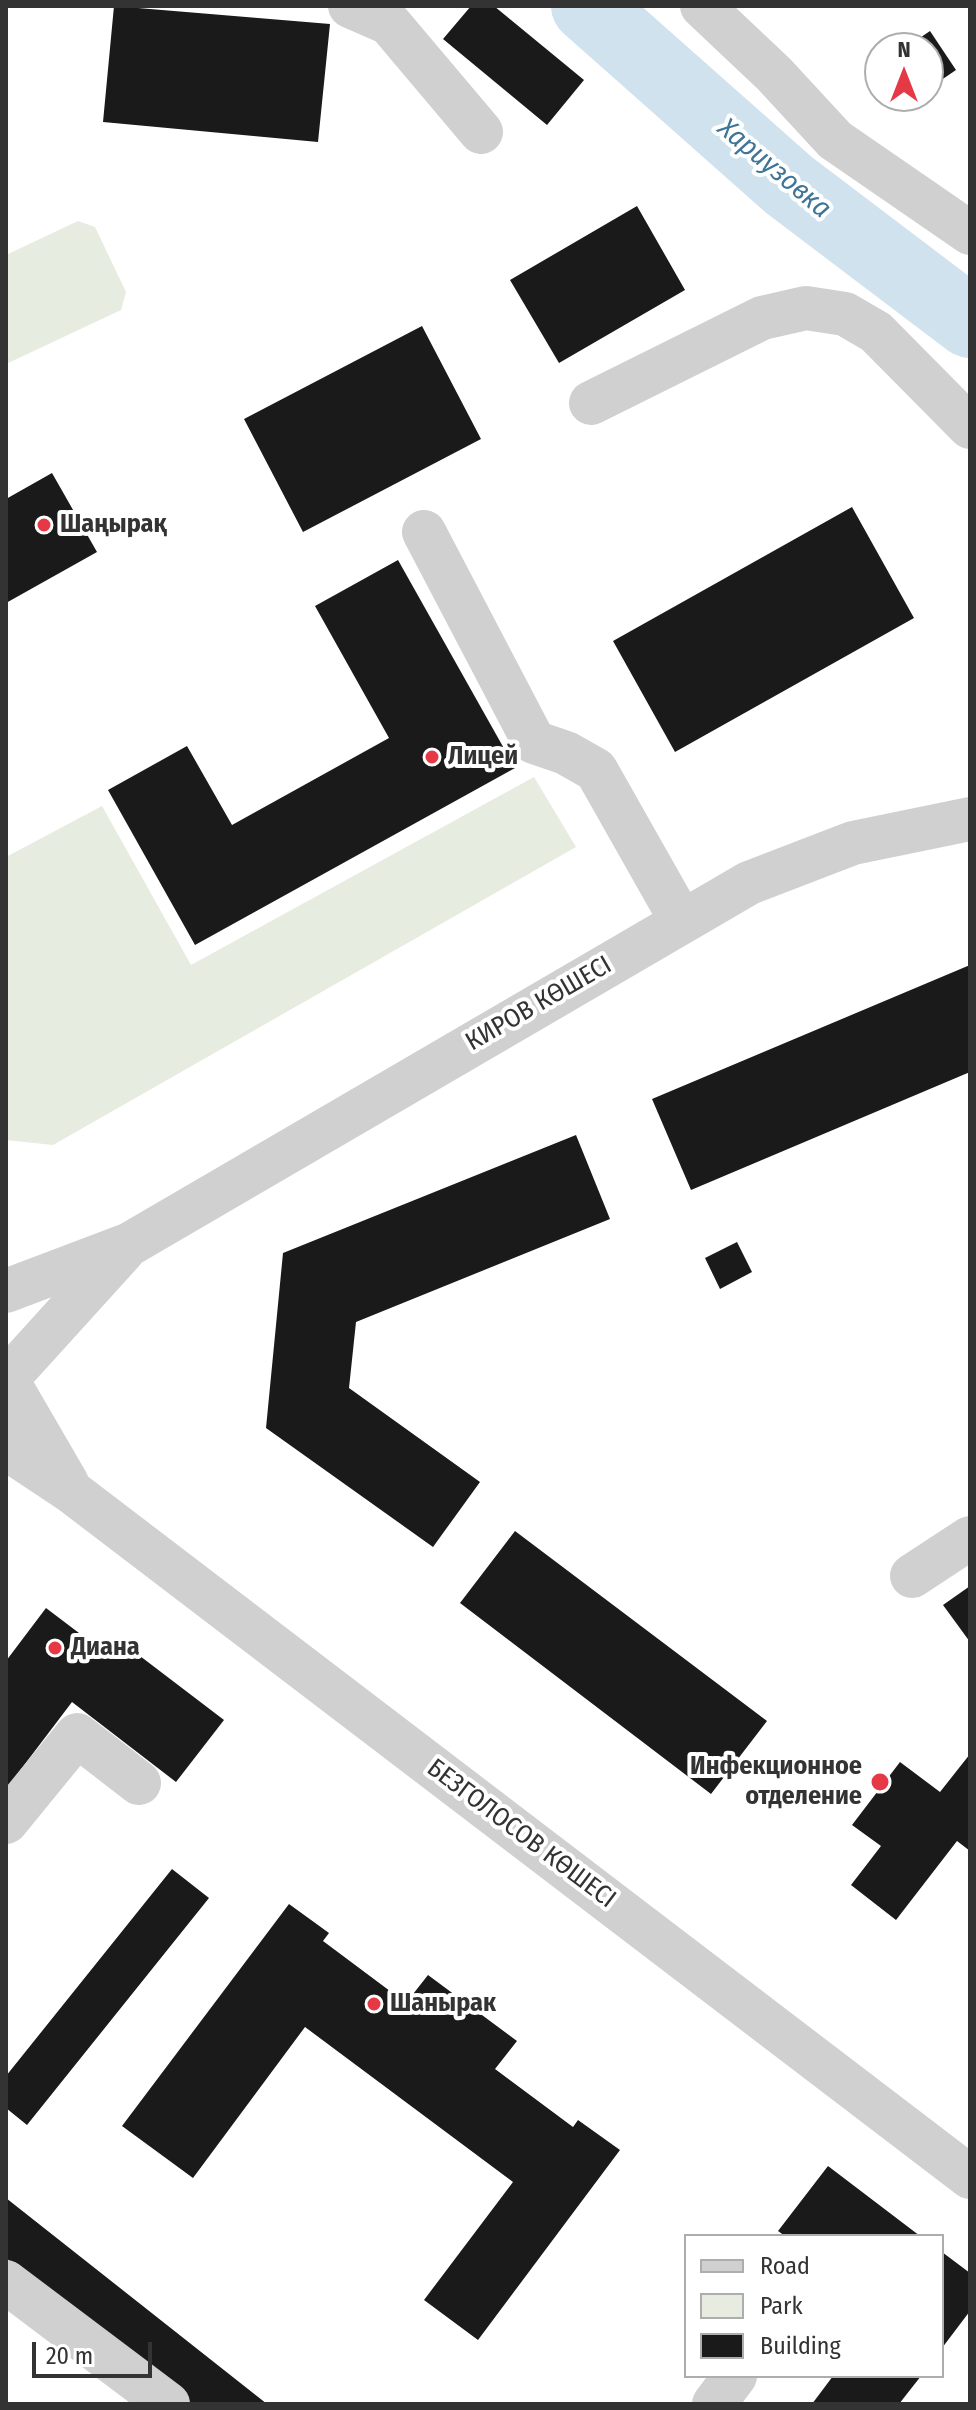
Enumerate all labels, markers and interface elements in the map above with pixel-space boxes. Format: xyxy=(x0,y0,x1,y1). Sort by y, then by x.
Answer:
north arrow xyxy=(864,32,944,112)
text: N xyxy=(897,36,911,63)
water label: Хариузовка xyxy=(710,112,838,226)
place label: Шаңырақ xyxy=(60,509,167,541)
marker: Шаңырақ xyxy=(35,516,53,534)
place label: Лицей xyxy=(448,741,518,773)
marker: Лицей xyxy=(423,748,441,766)
street label: КИРОВ КӨШЕСІ xyxy=(461,950,617,1058)
place label: Диана xyxy=(71,1632,140,1664)
marker: Диана xyxy=(46,1639,64,1657)
place label: Инфекционное отделение xyxy=(690,1751,862,1812)
street label: БЕЗГОЛОСОВ КӨШЕСІ xyxy=(420,1753,622,1915)
marker: Инфекционное отделение xyxy=(869,1771,891,1793)
place label: Шанырак xyxy=(390,1988,496,2020)
marker: Шанырак xyxy=(365,1995,383,2013)
legend xyxy=(684,2234,944,2378)
text: Road xyxy=(760,2252,810,2280)
text: Park xyxy=(760,2292,803,2320)
scale bar xyxy=(36,2326,156,2376)
text: Building xyxy=(760,2332,841,2360)
text: 20 m xyxy=(46,2342,93,2370)

